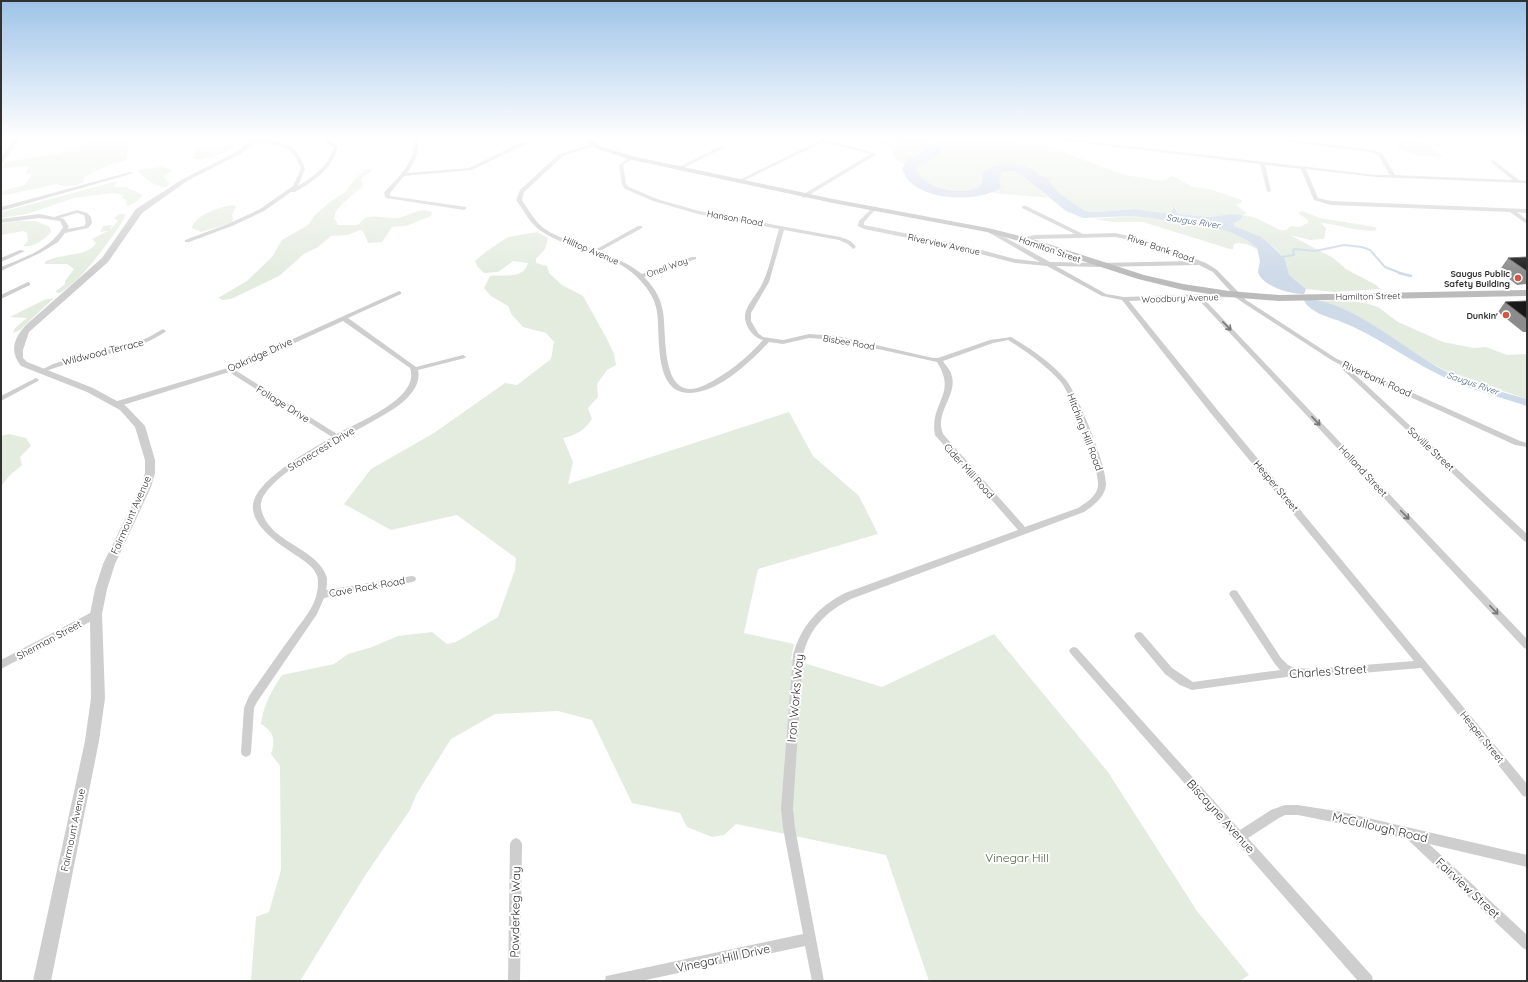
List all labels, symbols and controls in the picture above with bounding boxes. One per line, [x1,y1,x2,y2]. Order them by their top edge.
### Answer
street label: Hanson Road [706,208,764,228]
water label: Saugus River [1165,211,1222,231]
street label: Riverview Avenue [907,231,981,257]
street label: River Bank Road [1126,231,1196,265]
street label: Hilltop Avenue [561,233,621,267]
street label: Hamilton Street [1018,233,1082,265]
street label: Oneil Way [645,255,689,279]
place label: Saugus Public Safety Building [1444,268,1510,289]
marker: Saugus Public Safety Building [1513,273,1523,283]
street label: Hamilton Street [1336,290,1400,302]
street label: Woodbury Avenue [1141,291,1219,305]
place label: Dunkin' [1466,310,1498,321]
marker: Dunkin' [1501,310,1511,320]
one-way arrow [1222,321,1232,331]
street label: Bisbee Road [822,332,876,352]
street label: Oakridge Drive [226,335,295,375]
street label: Wildwood Terrace [61,336,145,368]
street label: Riverbank Road [1340,358,1414,400]
water label: Saugus River [1446,369,1502,397]
street label: Foliage Drive [254,382,312,426]
street label: Hitching Hill Road [1064,391,1106,473]
one-way arrow [1311,416,1321,426]
street label: Stonecrest Drive [285,424,357,474]
street label: Saville Street [1405,424,1458,474]
street label: Cider Mill Road [941,441,997,501]
street label: Holland Street [1336,443,1391,500]
street label: Hesper Street [1251,458,1302,515]
street label: Fairmount Avenue [108,473,154,556]
one-way arrow [1400,510,1410,520]
street label: Cave Rock Road [328,574,406,600]
one-way arrow [1490,605,1499,615]
street label: Sherman Street [14,617,84,663]
street label: Iron Works Way [784,653,806,743]
street label: Charles Street [1289,661,1367,681]
street label: Hesper Street [1457,708,1507,766]
street label: Biscayne Avenue [1184,776,1258,856]
street label: Fairmount Avenue [58,787,88,873]
street label: McCullough Road [1331,809,1429,845]
park label: Vinegar Hill [985,850,1049,865]
street label: Fairview Street [1433,854,1503,922]
street label: Powderkeg Way [507,866,523,958]
street label: Vinegar Hill Drive [675,941,772,975]

